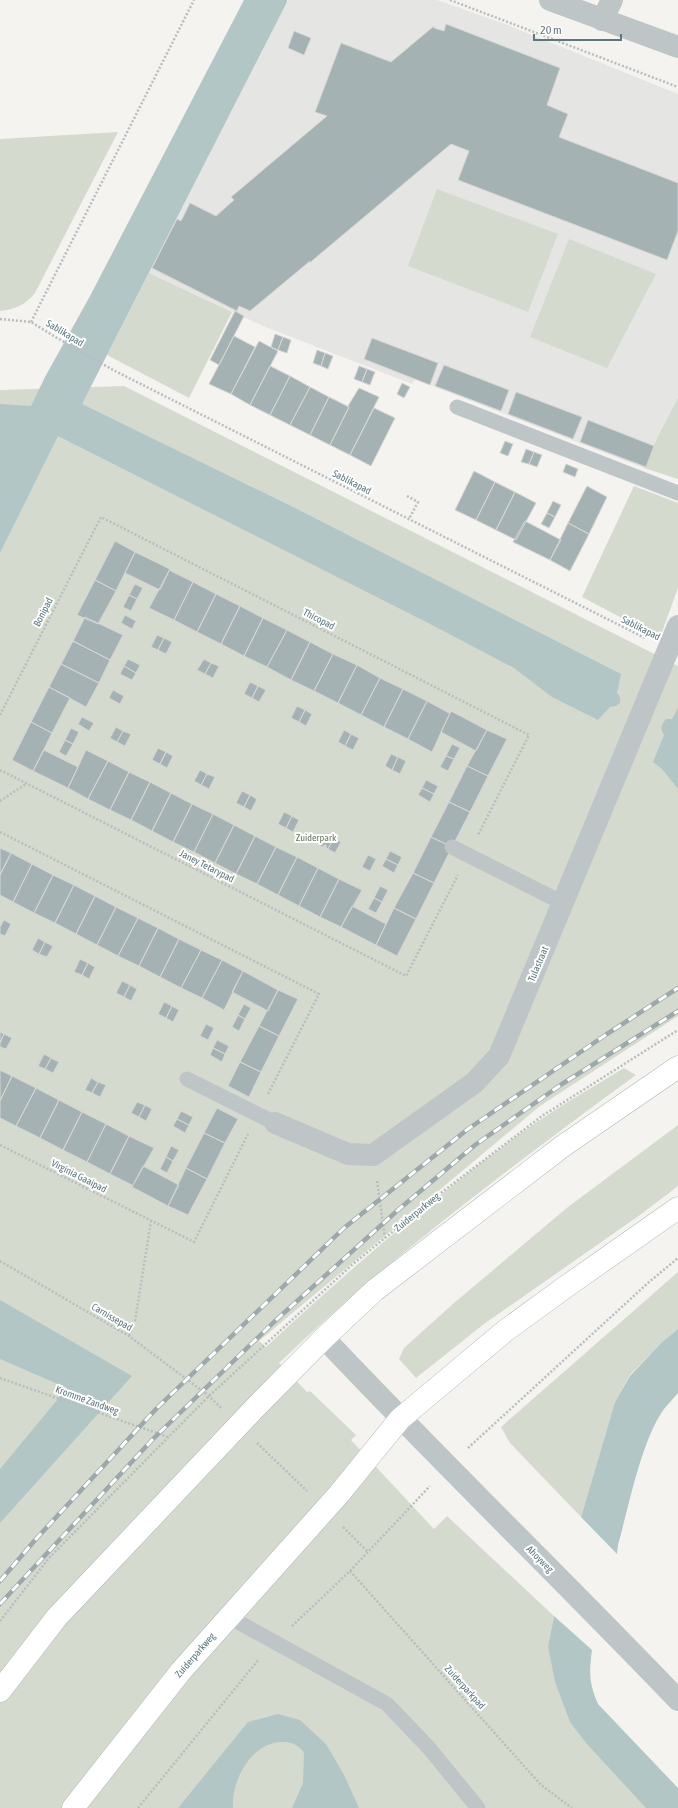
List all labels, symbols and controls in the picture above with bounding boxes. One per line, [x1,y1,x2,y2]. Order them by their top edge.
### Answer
scale bar [534,16,621,42]
text: 20 m [540,23,562,37]
street label: Sablikapad [44,318,86,349]
street label: Sablikapad [331,468,373,496]
street label: Bonipad [31,596,55,628]
street label: Thicopad [301,606,337,632]
street label: Sablikapad [620,614,662,642]
park label: Zuiderpark [296,832,337,843]
street label: Janey Tetarypad [178,848,236,885]
street label: Tulastraat [526,945,550,983]
street label: Virginia Gaaipad [49,1157,109,1195]
street label: Zuiderparkweg [392,1190,442,1234]
street label: Carnissepad [90,1301,134,1333]
street label: Kromme Zandweg [54,1383,121,1417]
street label: Ahoyweg [524,1543,556,1575]
street label: Zuiderparkweg [173,1630,218,1679]
street label: Zuiderparkpad [443,1663,488,1711]

